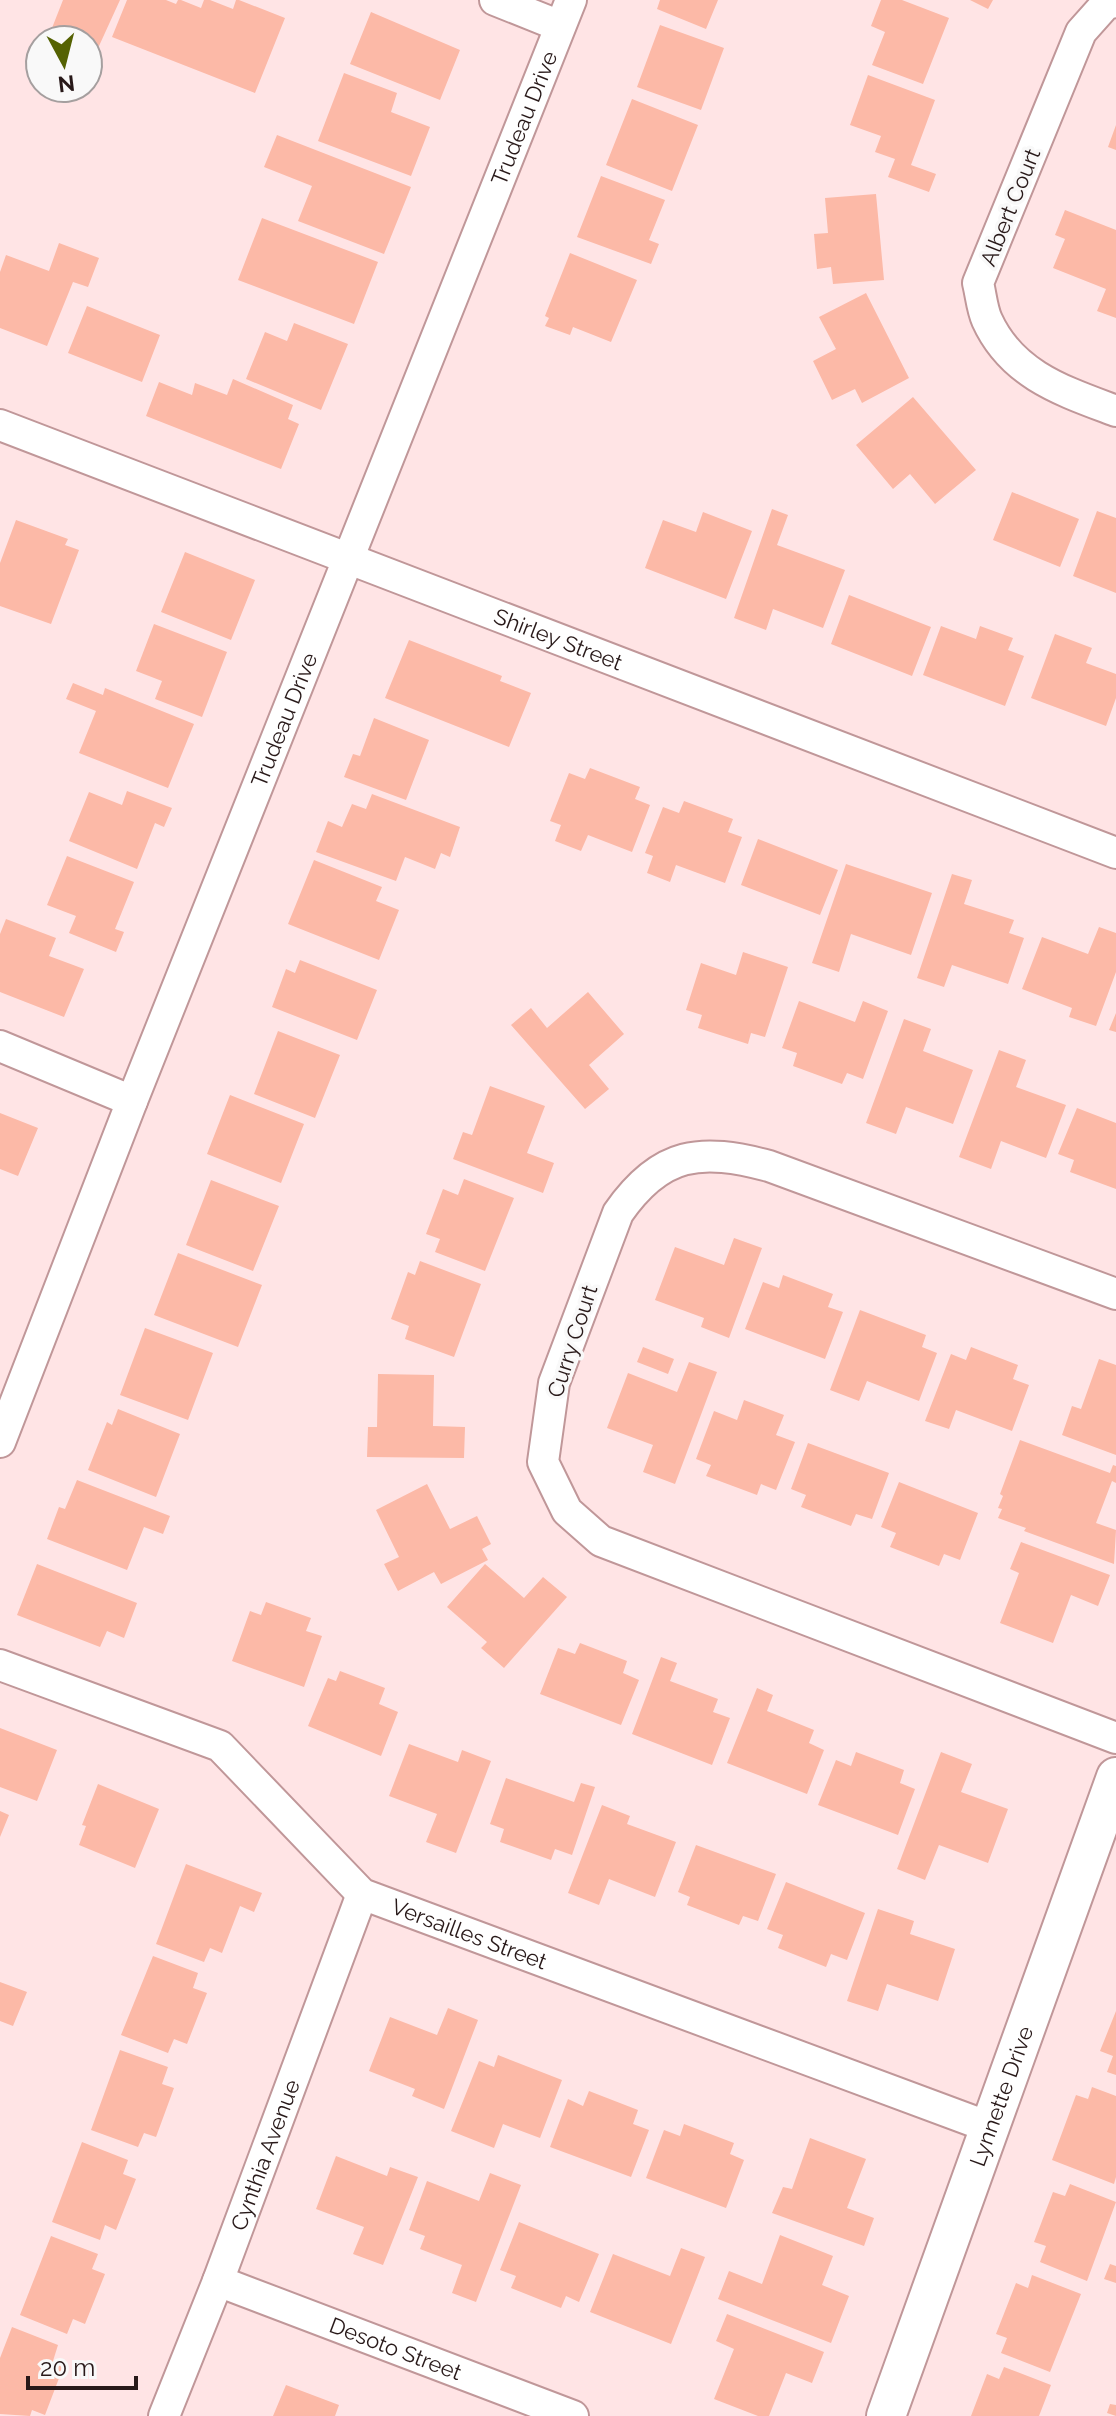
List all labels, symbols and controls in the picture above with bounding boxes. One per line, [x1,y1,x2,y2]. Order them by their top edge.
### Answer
north arrow [24,24,104,104]
street label: Trudeau Drive [486,47,562,189]
text: N [57,70,76,98]
street label: Albert Court [975,144,1046,270]
street label: Shirley Street [491,603,627,676]
street label: Trudeau Drive [246,649,322,791]
street label: Curry Court [542,1281,603,1401]
street label: Versailles Street [388,1893,551,1975]
street label: Lynnette Drive [964,2022,1038,2170]
street label: Cynthia Avenue [225,2076,305,2234]
street label: Desoto Street [326,2312,466,2386]
scale bar [28,2340,136,2390]
text: 20 m [40,2353,95,2382]

